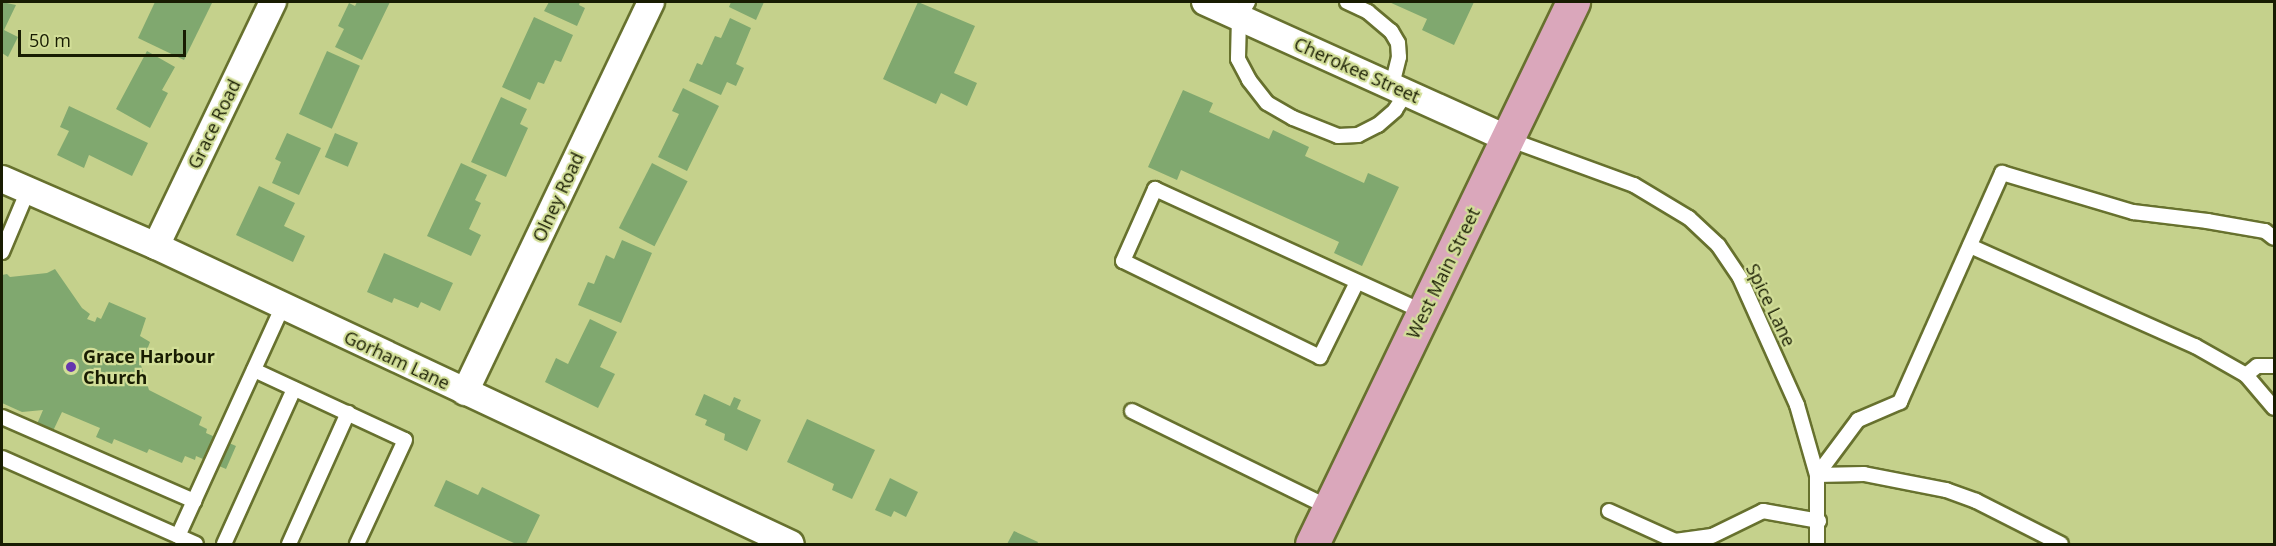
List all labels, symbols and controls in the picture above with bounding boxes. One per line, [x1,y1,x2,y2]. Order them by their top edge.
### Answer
scale bar [21,18,189,56]
text: 50 m [29,28,71,52]
street label: Cherokee Street [1291,33,1423,107]
street label: Grace Road [183,76,245,172]
street label: Olney Road [528,149,588,245]
street label: West Main Street [1402,204,1484,342]
street label: Spice Lane [1742,260,1800,350]
street label: Gorham Lane [341,326,453,394]
place label: Grace Harbour Church [83,346,215,388]
marker: Grace Harbour Church [64,360,78,374]

